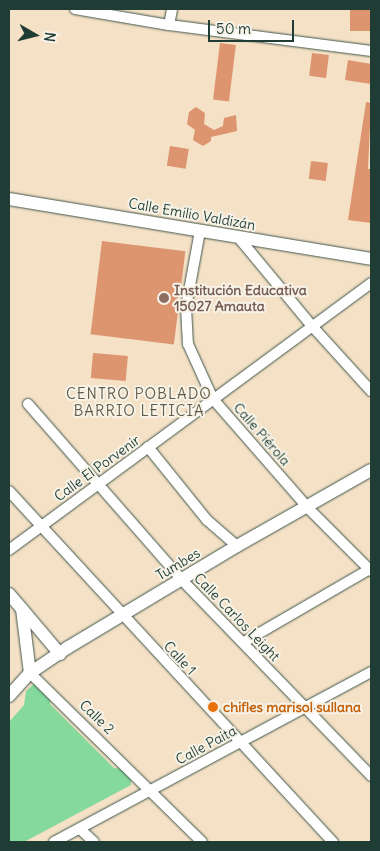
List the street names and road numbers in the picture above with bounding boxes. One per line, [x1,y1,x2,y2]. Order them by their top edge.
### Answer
street label: Calle Emilio Valdizán [127,195,257,233]
street label: Calle Piérola [230,399,294,469]
street label: Calle El Porvenir [51,431,143,505]
street label: Tumbes [153,544,203,584]
street label: Calle Carlos Leight [191,569,283,665]
street label: Calle 1 [160,638,200,678]
street label: Calle 2 [76,696,118,738]
street label: Calle Paita [173,722,239,768]

